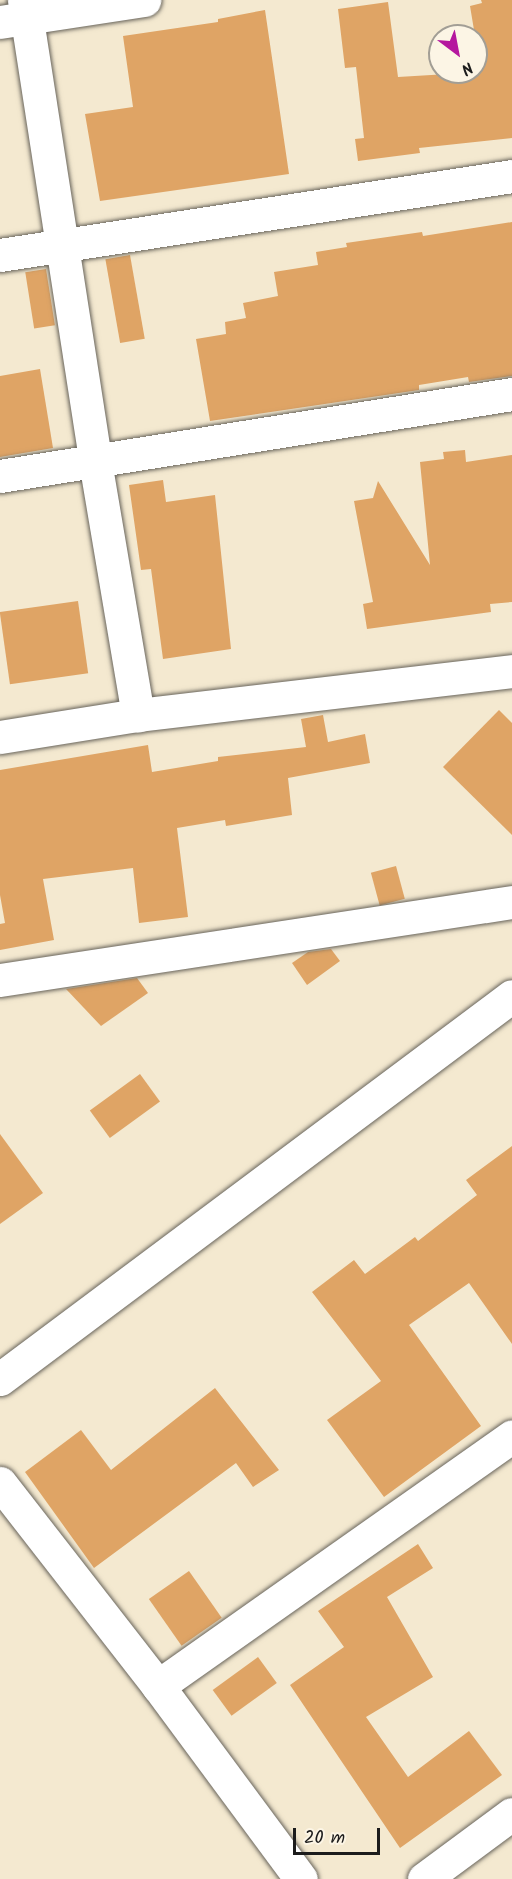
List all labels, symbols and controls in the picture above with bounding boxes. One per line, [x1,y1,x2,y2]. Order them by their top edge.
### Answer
north arrow [428,24,488,84]
text: N [456,55,478,81]
scale bar [296,1816,383,1854]
text: 20 m [304,1824,345,1853]

